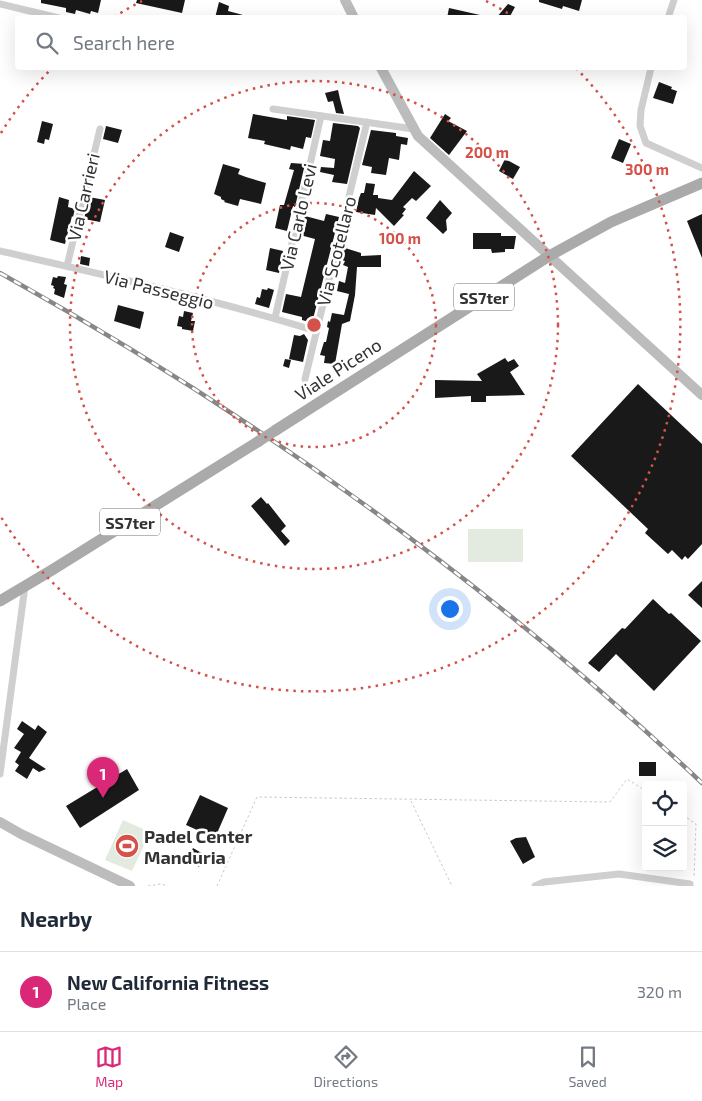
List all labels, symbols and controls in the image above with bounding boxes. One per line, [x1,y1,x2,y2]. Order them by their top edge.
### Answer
search box [15,15,687,70]
icon: search [33,29,61,57]
text: Search here [73,31,175,54]
text: 200 m [465,143,509,161]
street label: Via Carrieri [62,151,104,243]
text: 300 m [625,160,669,178]
street label: Via Carlo Levi [275,161,321,273]
street label: Via Scotellaro [312,194,360,308]
text: 100 m [379,229,421,247]
street label: Via Passeggio [102,265,216,313]
road number: SS7ter [454,284,514,310]
centre of rings [305,316,323,334]
street label: Viale Piceno [291,333,385,405]
road number: SS7ter [100,508,160,536]
your location [437,596,463,622]
pin: 1 [87,757,119,798]
map controls [642,781,687,871]
button: locate [642,781,687,826]
place label: Padel Center Manduria [144,825,253,868]
button: layers [642,826,687,871]
sports icon: Padel Center Manduria [114,833,140,859]
text: Nearby [20,906,92,931]
text: New California Fitness [67,971,269,994]
text: 1 [33,982,39,1001]
text: 320 m [637,982,682,1001]
text: Place [67,994,106,1013]
tab: Map [95,1043,123,1090]
tab: Directions [314,1043,378,1090]
tab: Saved [568,1043,607,1090]

